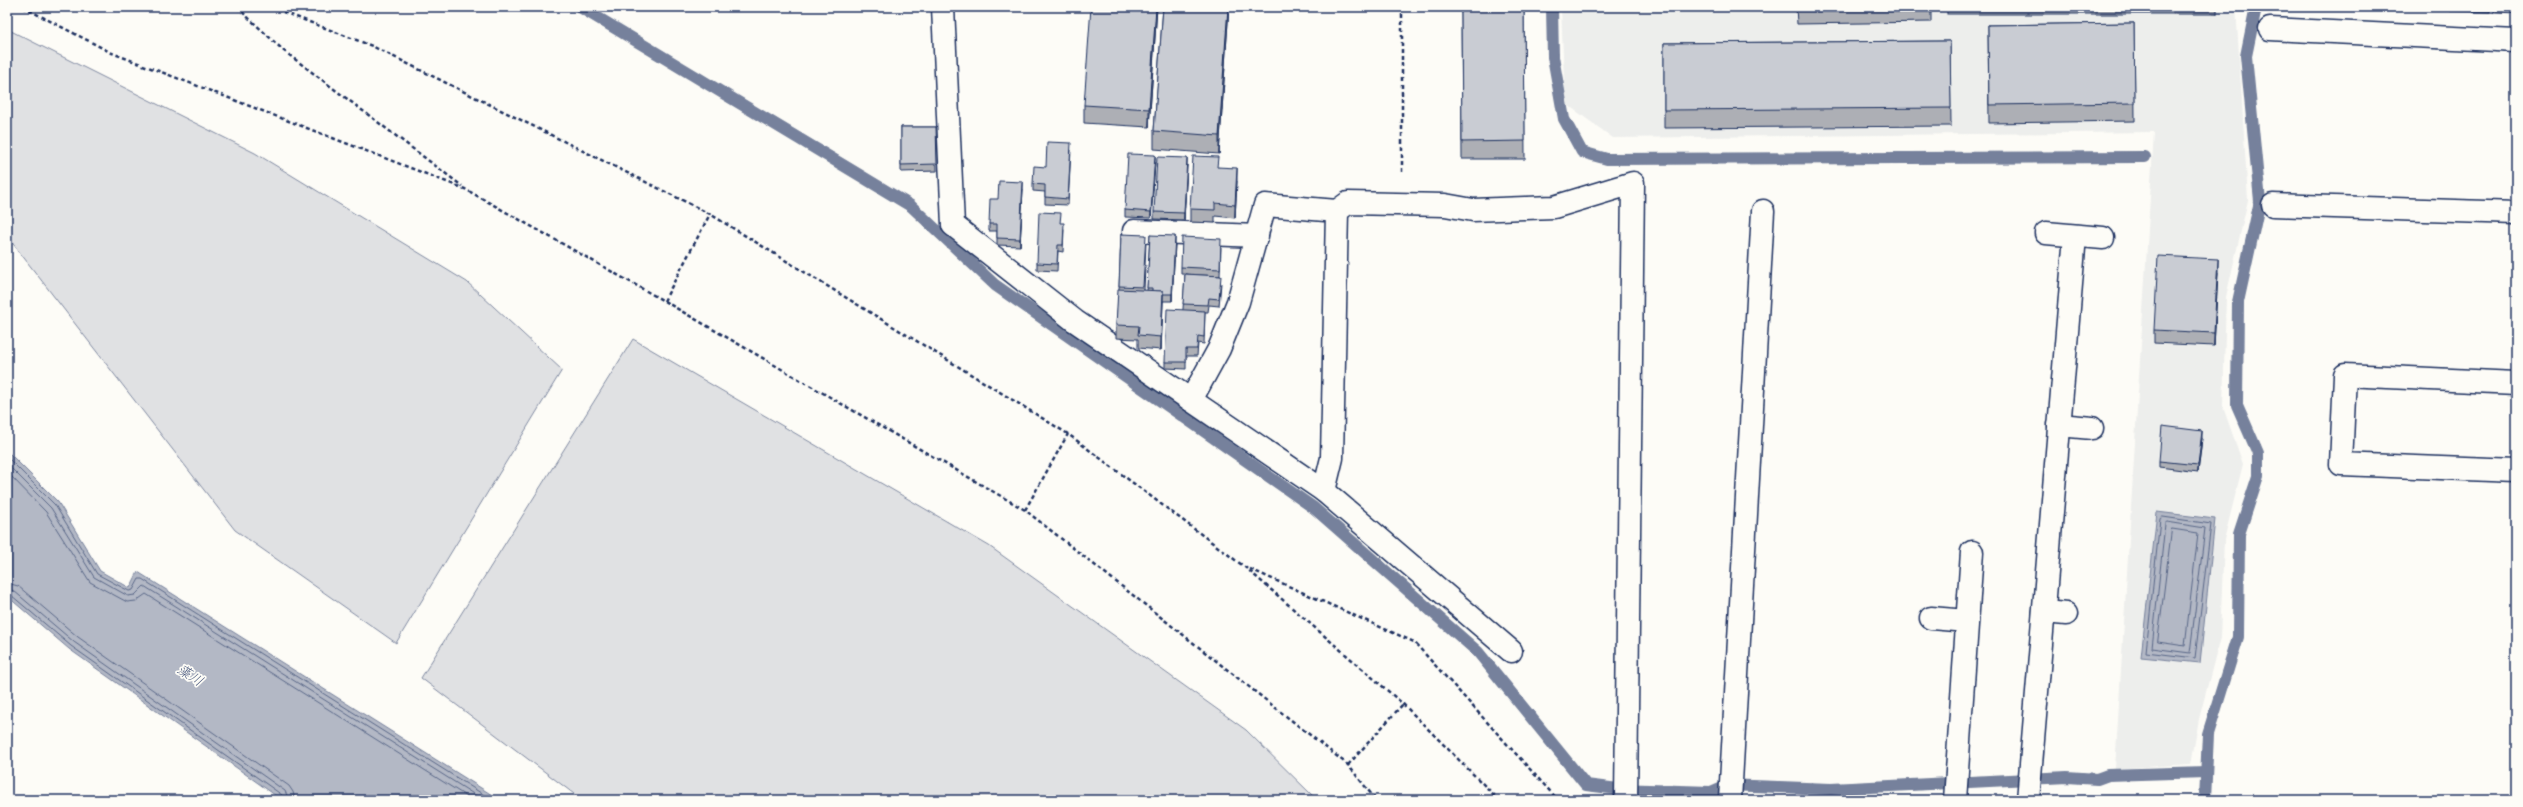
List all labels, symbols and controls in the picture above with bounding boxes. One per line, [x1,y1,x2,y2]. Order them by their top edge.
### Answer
water label: 藻川 [173,661,206,692]

